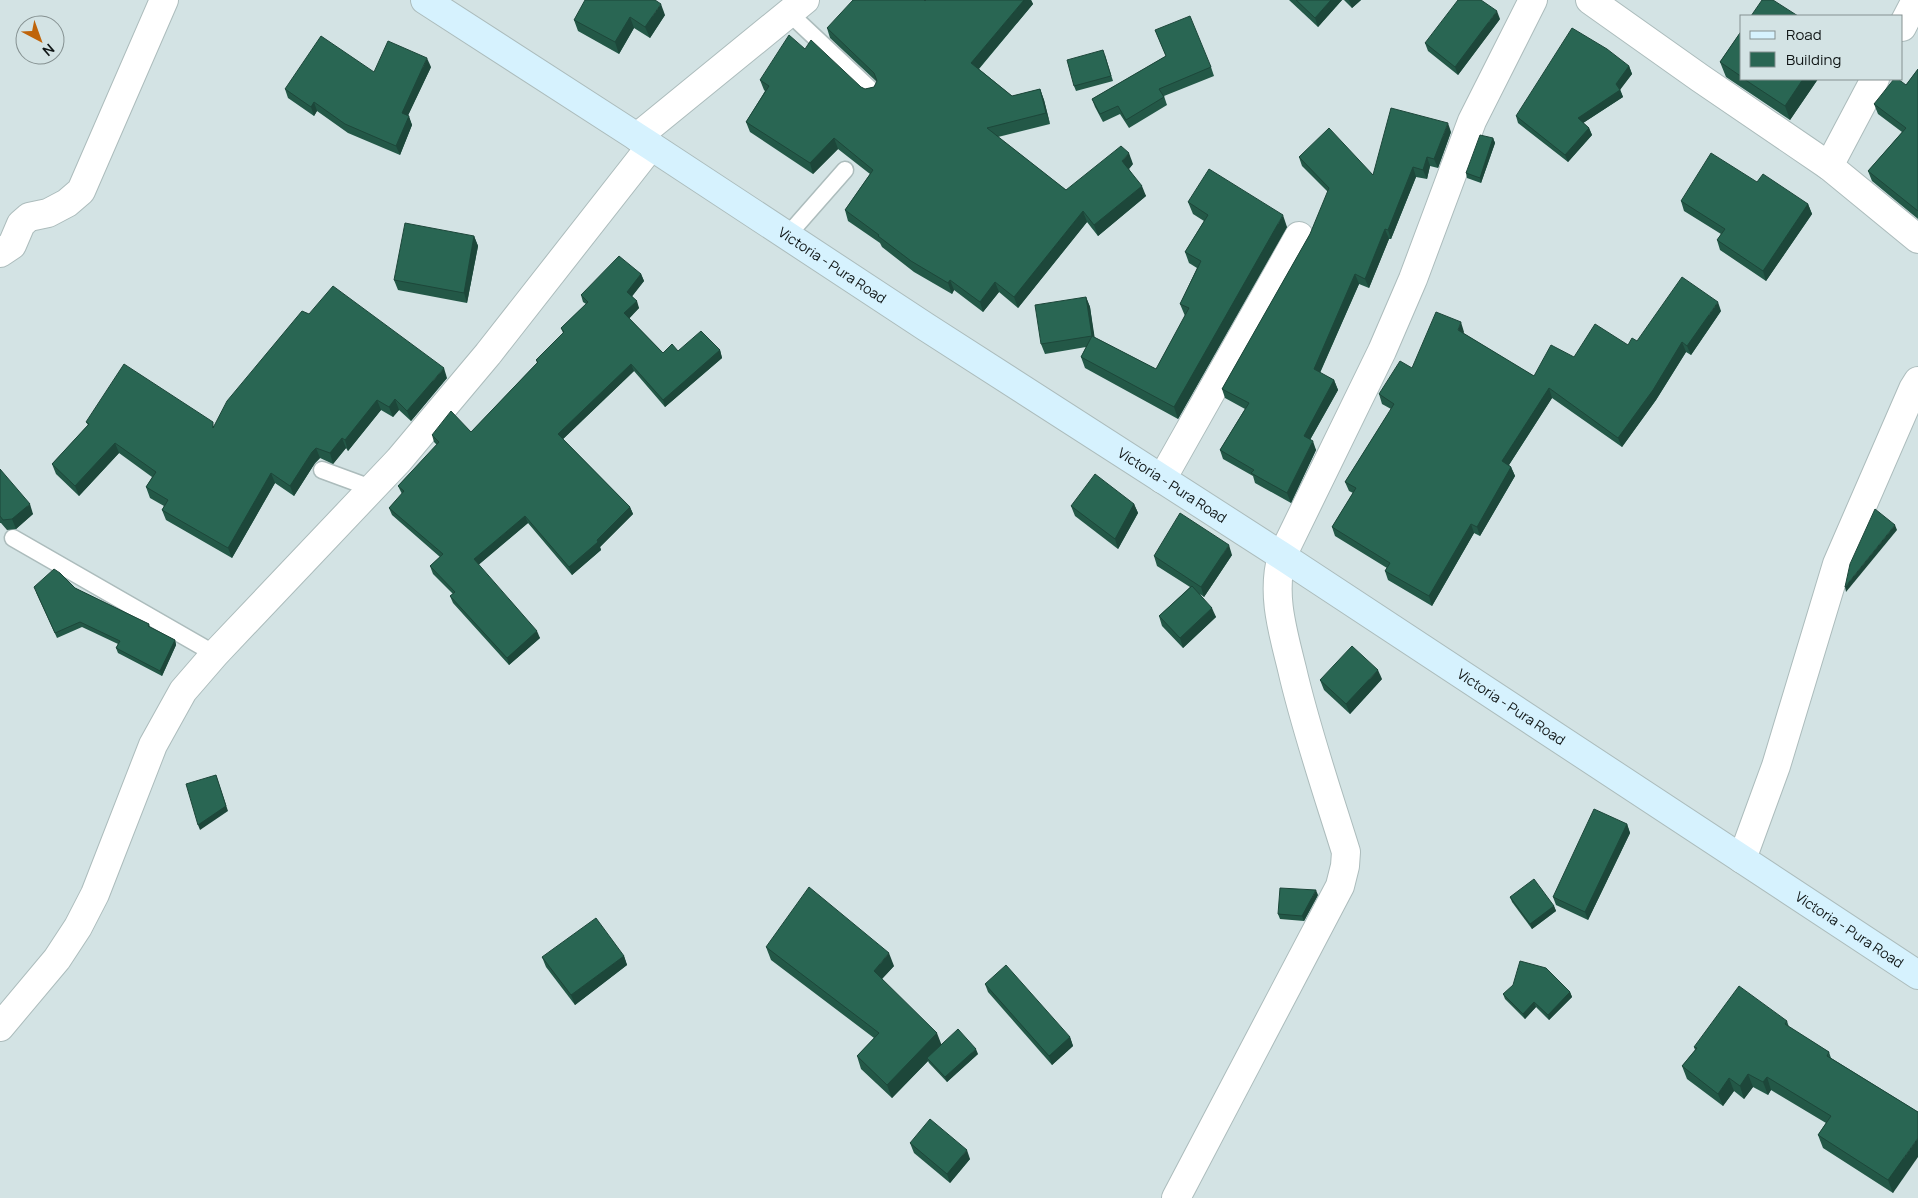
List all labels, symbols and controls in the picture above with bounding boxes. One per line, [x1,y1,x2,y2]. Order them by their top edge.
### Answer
north arrow [15,15,65,65]
legend [1740,15,1903,80]
text: Road [1786,24,1822,45]
text: N [39,40,59,61]
text: Building [1786,49,1841,70]
street label: Victoria - Pura Road [775,222,890,307]
street label: Victoria - Pura Road [1114,443,1231,527]
street label: Victoria - Pura Road [1454,664,1569,749]
street label: Victoria - Pura Road [1792,887,1907,972]

